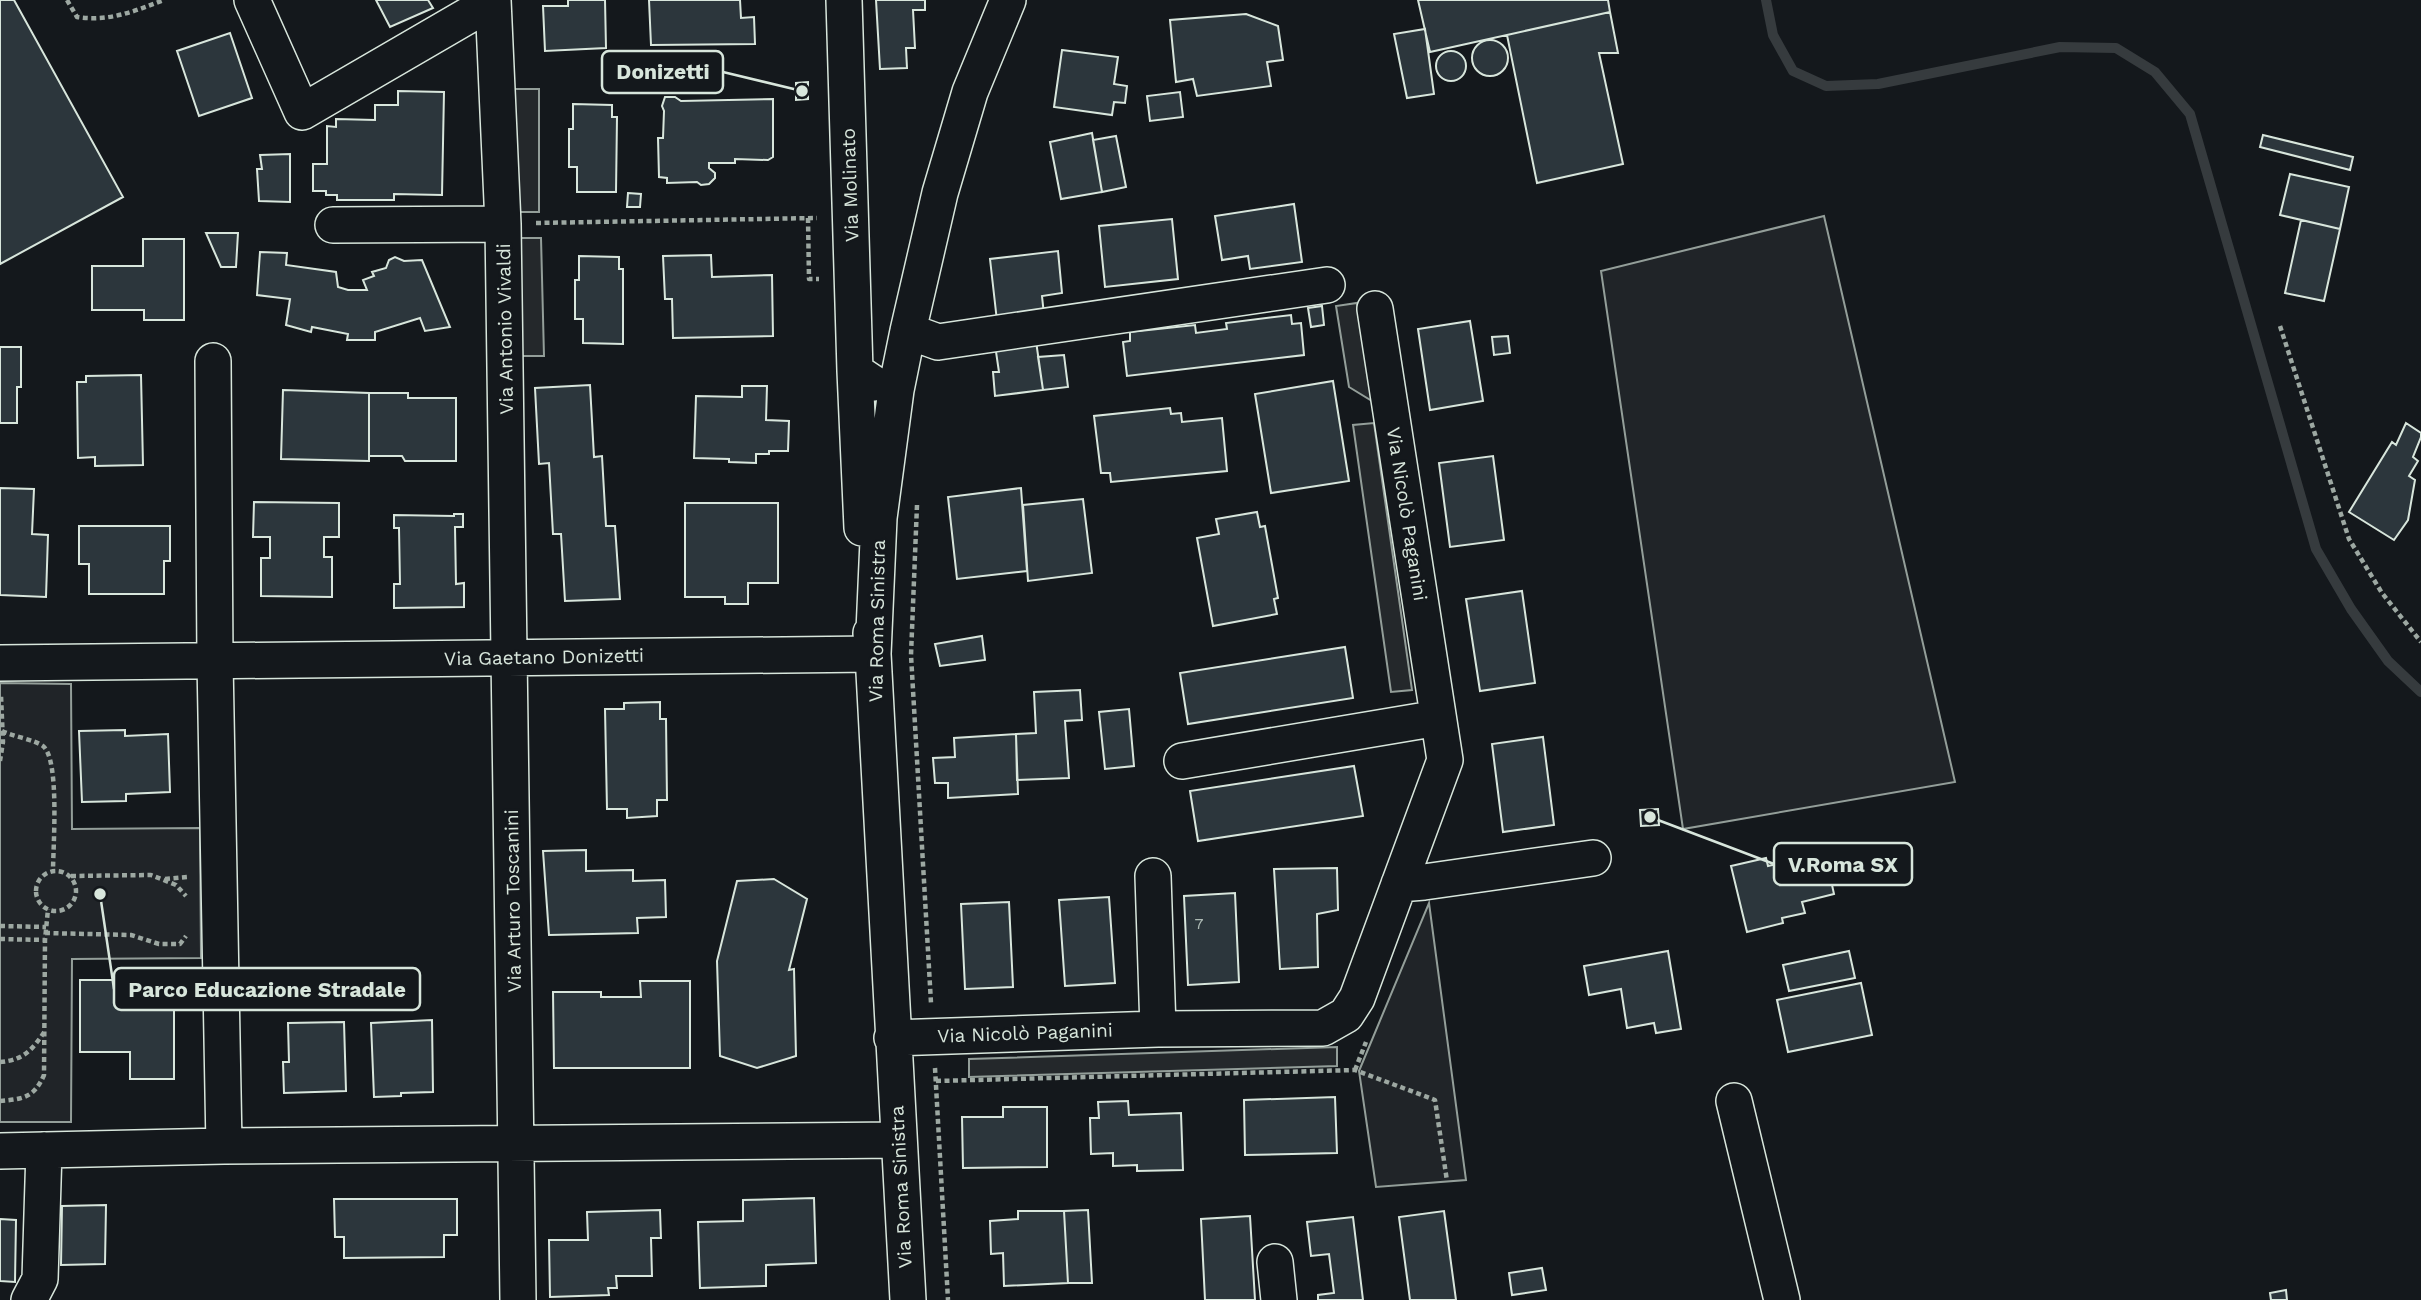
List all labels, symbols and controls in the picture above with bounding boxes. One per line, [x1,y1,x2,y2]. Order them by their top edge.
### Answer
callout: Donizetti [602,51,723,93]
text: Donizetti [616,59,710,84]
street label: Via Molinato [837,128,863,242]
street label: Via Antonio Vivaldi [492,243,518,415]
street label: Via Nicolò Paganini [1382,425,1432,603]
street label: Via Roma Sinistra [864,539,890,703]
street label: Via Gaetano Donizetti [444,644,644,670]
street label: Via Arturo Toscanini [500,809,526,993]
callout: V.Roma SX [1774,843,1912,885]
text: V.Roma SX [1788,852,1898,877]
house number: 7 [1195,914,1204,933]
callout: Parco Educazione Stradale [114,968,420,1010]
text: Parco Educazione Stradale [128,977,406,1002]
street label: Via Nicolò Paganini [937,1018,1113,1048]
street label: Via Roma Sinistra [885,1105,917,1269]

